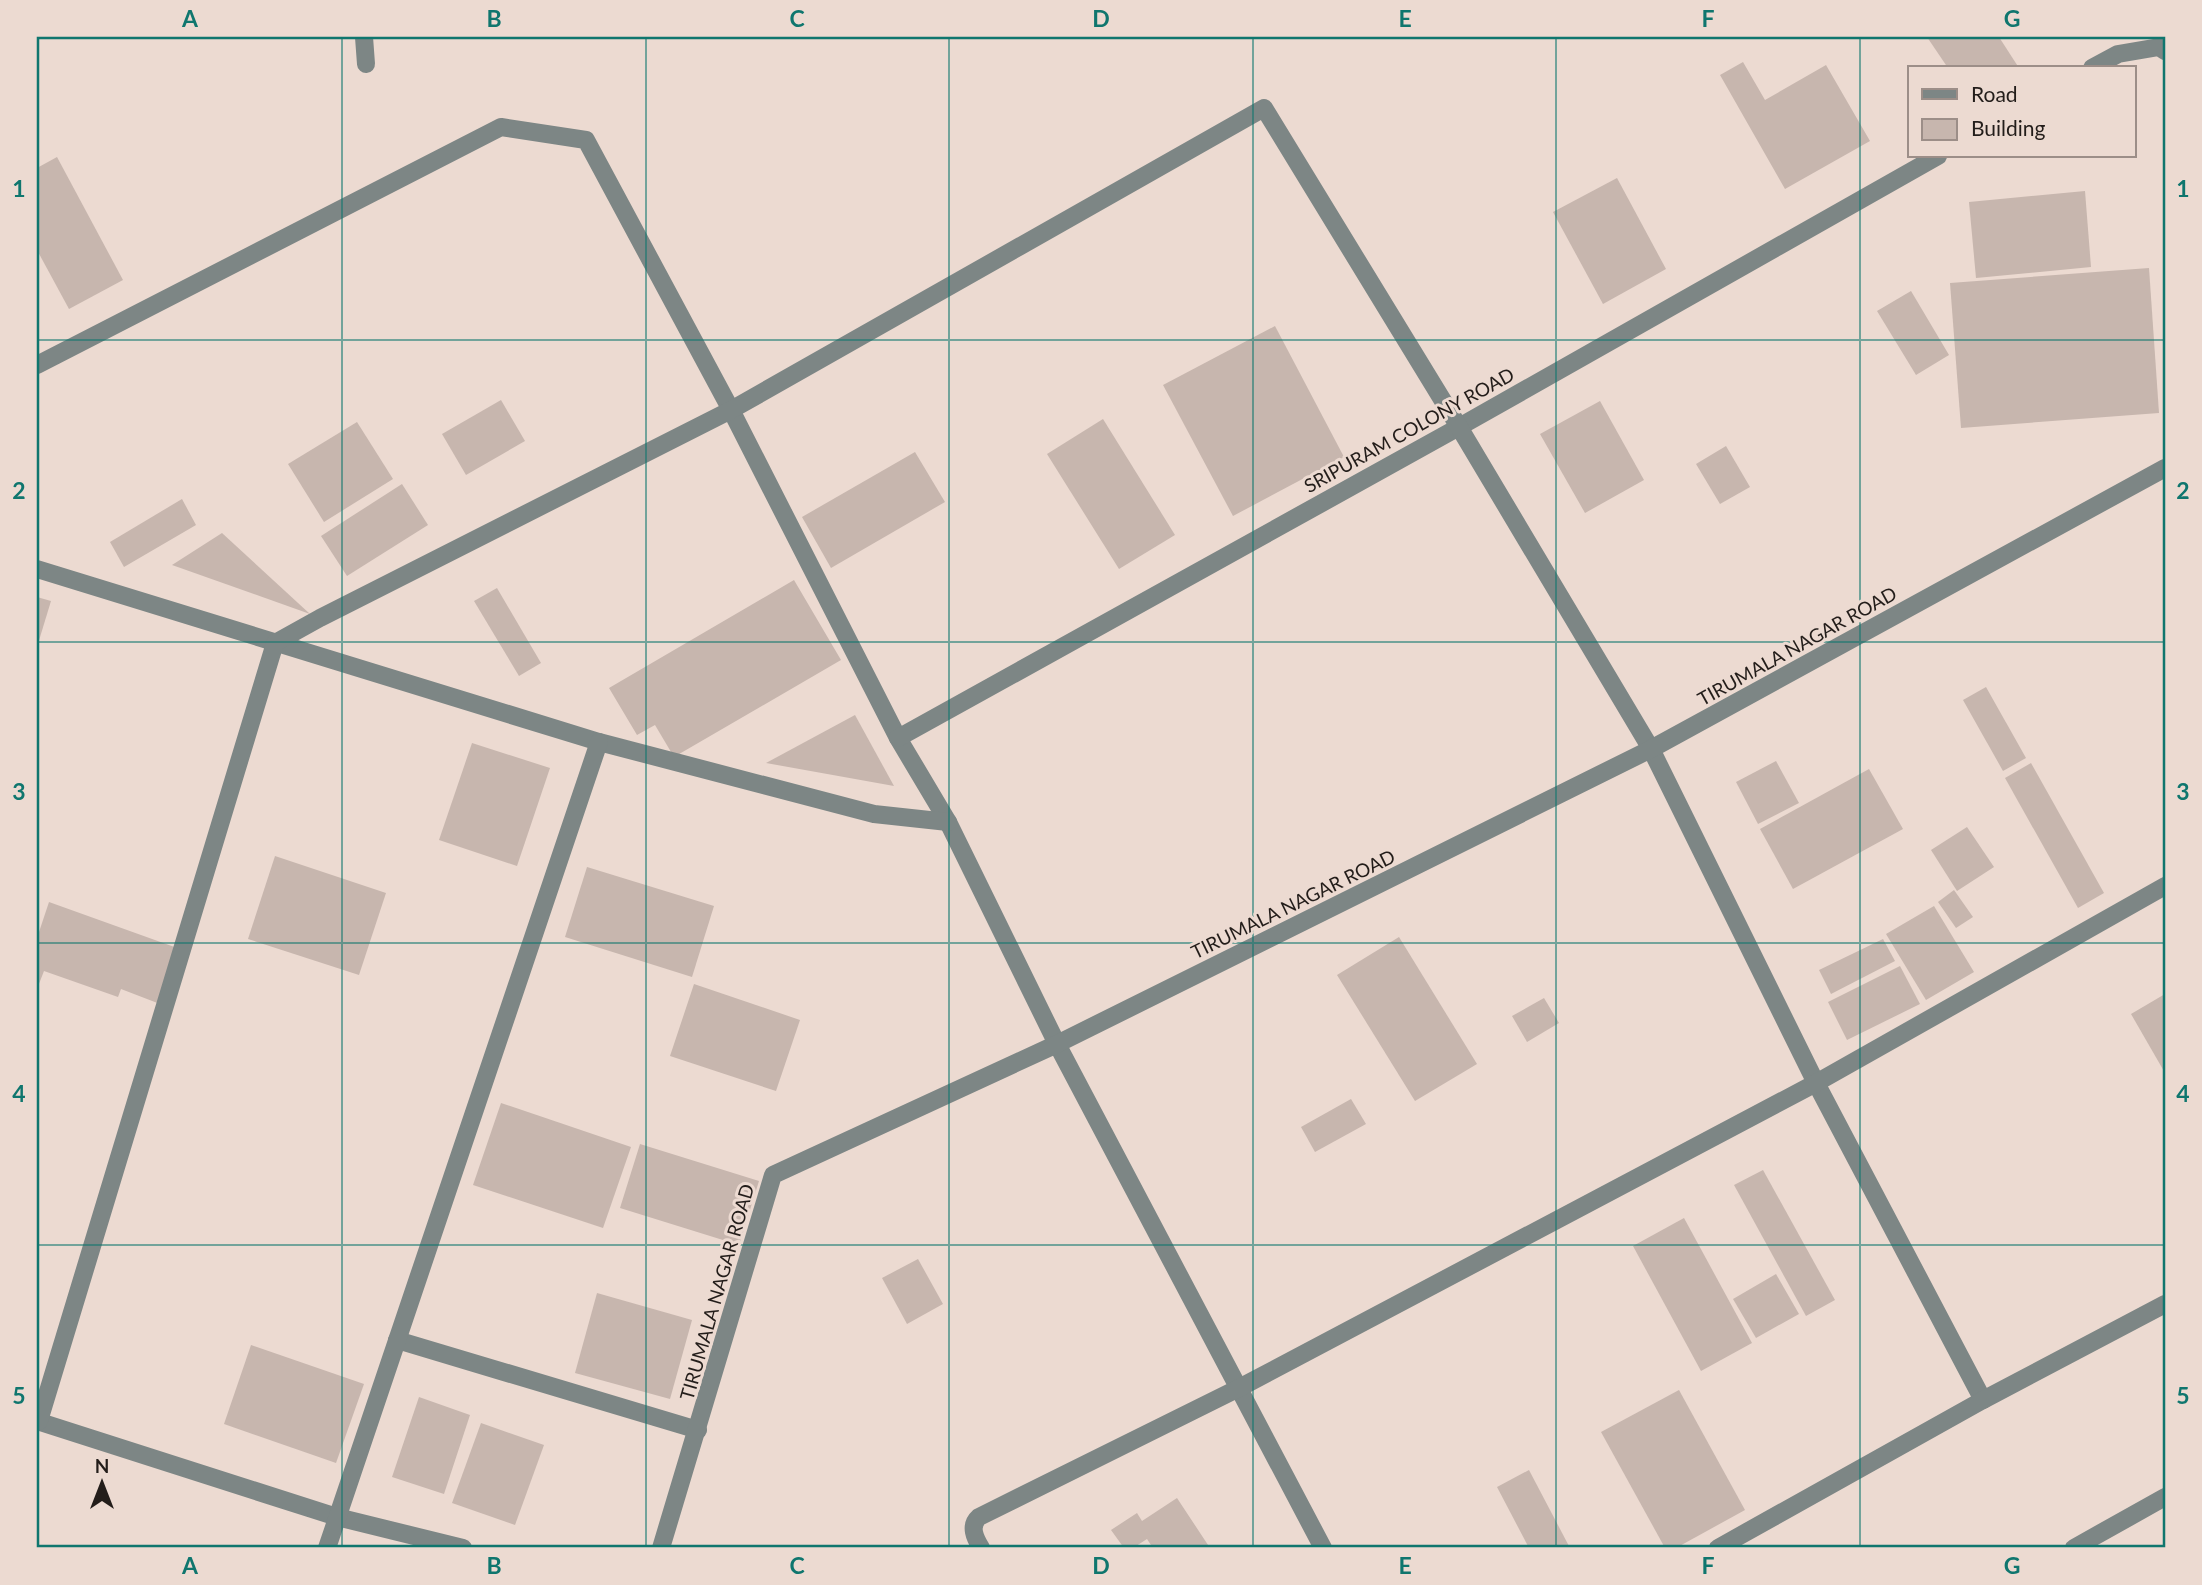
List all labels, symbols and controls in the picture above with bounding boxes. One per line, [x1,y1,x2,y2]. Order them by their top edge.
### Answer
text: A [181,4,199,32]
text: B [486,4,502,32]
text: C [789,4,805,32]
text: D [1092,4,1110,32]
text: E [1398,4,1412,32]
text: F [1701,4,1715,32]
text: G [2004,4,2020,32]
legend [1908,66,2136,158]
text: Road [1971,81,2018,106]
text: Building [1971,115,2046,140]
text: 1 [12,174,26,202]
text: 1 [2176,174,2190,202]
street label: SRIPURAM COLONY ROAD [1300,362,1518,497]
text: 2 [12,476,26,504]
text: 2 [2176,476,2190,504]
street label: TIRUMALA NAGAR ROAD [1693,581,1900,710]
text: 3 [12,777,26,805]
text: 3 [2176,777,2190,805]
street label: TIRUMALA NAGAR ROAD [1187,844,1399,963]
text: 4 [12,1079,26,1107]
text: 4 [2176,1079,2190,1107]
street label: TIRUMALA NAGAR ROAD [675,1181,758,1403]
text: 5 [12,1381,26,1409]
text: 5 [2176,1381,2190,1409]
north arrow [66,1448,136,1518]
text: N [95,1454,109,1477]
text: A [181,1551,199,1579]
text: B [486,1551,502,1579]
text: C [789,1551,805,1579]
text: D [1092,1551,1110,1579]
text: E [1398,1551,1412,1579]
text: F [1701,1551,1715,1579]
text: G [2004,1551,2020,1579]

